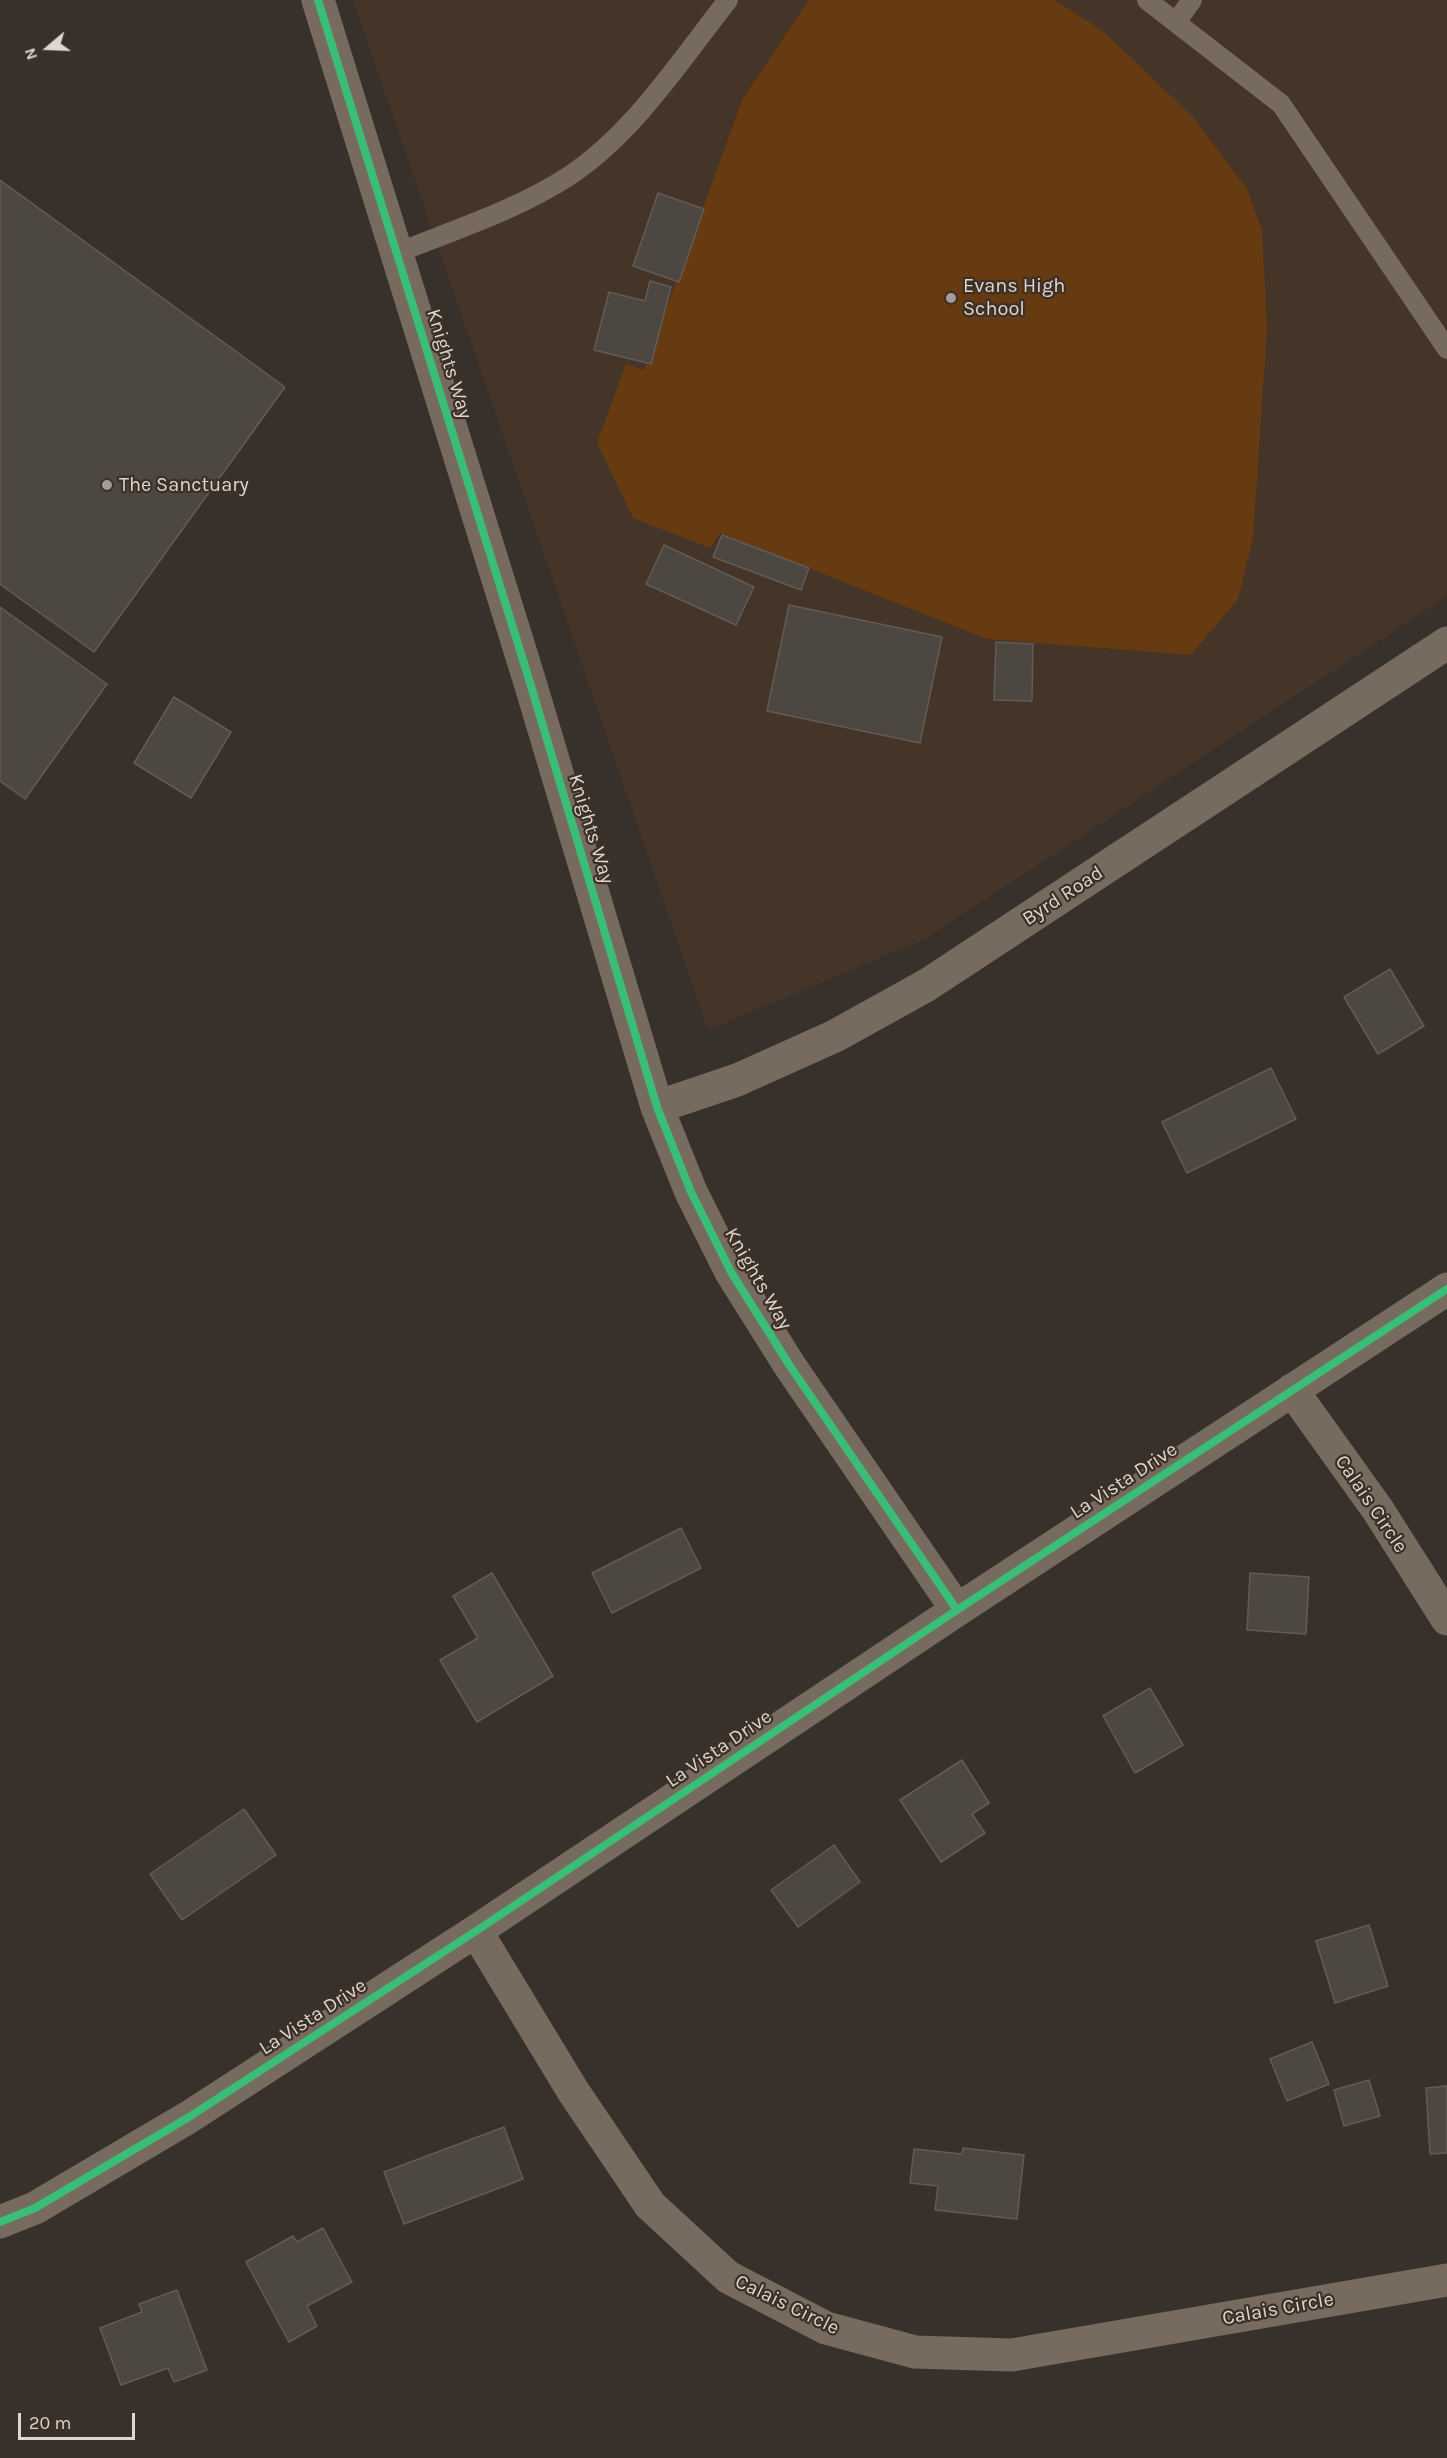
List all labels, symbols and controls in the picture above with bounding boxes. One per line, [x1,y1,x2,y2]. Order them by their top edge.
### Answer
north arrow [18,18,78,78]
text: N [20,46,41,63]
place label: Evans High School [963,274,1065,321]
marker: Evans High School [944,291,958,305]
street label: Knights Way [421,306,477,422]
place label: The Sanctuary [119,473,249,497]
marker: The Sanctuary [100,478,114,492]
street label: Knights Way [563,771,619,887]
street label: Byrd Road [1018,861,1108,931]
street label: Knights Way [719,1224,797,1334]
street label: La Vista Drive [1066,1437,1182,1525]
street label: Calais Circle [1330,1451,1412,1557]
street label: La Vista Drive [661,1705,777,1793]
street label: La Vista Drive [255,1973,371,2061]
street label: Calais Circle [731,2270,843,2340]
street label: Calais Circle [1220,2287,1336,2331]
scale bar [21,2401,138,2439]
text: 20 m [29,2412,71,2434]

